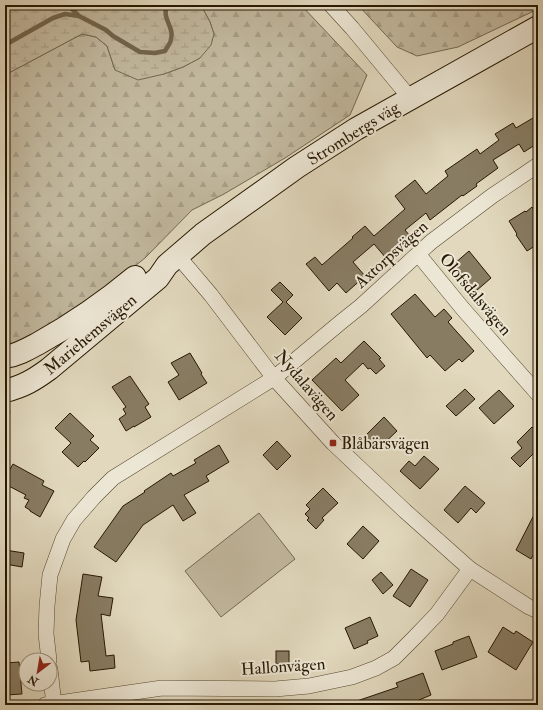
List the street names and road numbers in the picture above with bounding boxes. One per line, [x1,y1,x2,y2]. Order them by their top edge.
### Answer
street label: Strombergs väg [303,96,404,170]
street label: Axtorpsvägen [350,216,433,294]
street label: Olofsdalsvägen [435,249,516,340]
street label: Mariehemsvägen [40,289,141,379]
street label: Nydalavägen [269,346,343,426]
street label: Hallonvägen [240,653,326,680]

